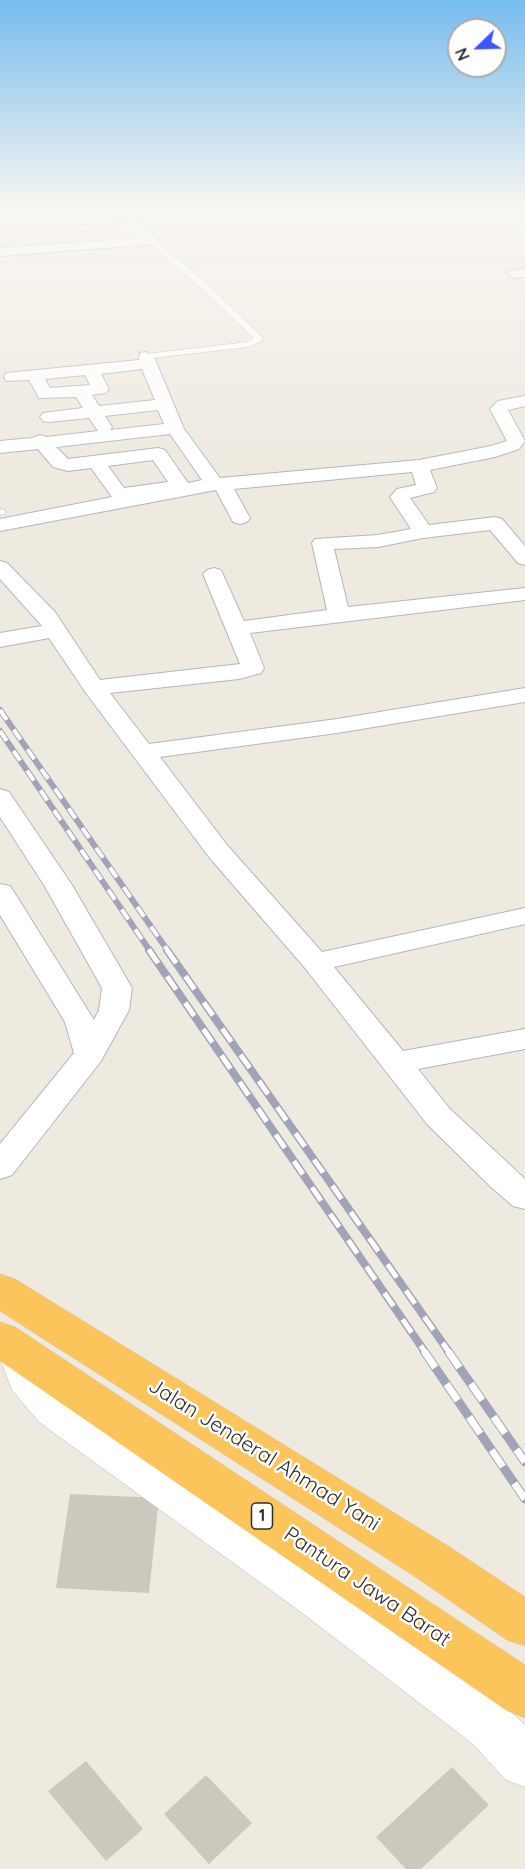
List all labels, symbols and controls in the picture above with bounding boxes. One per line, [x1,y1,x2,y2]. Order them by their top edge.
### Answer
north arrow [447,18,507,78]
text: N [451,45,474,64]
street label: Jalan Jenderal Ahmad Yani [144,1373,384,1537]
road number: 1 [252,1503,272,1529]
street label: Pantura Jawa Barat [279,1522,455,1652]

